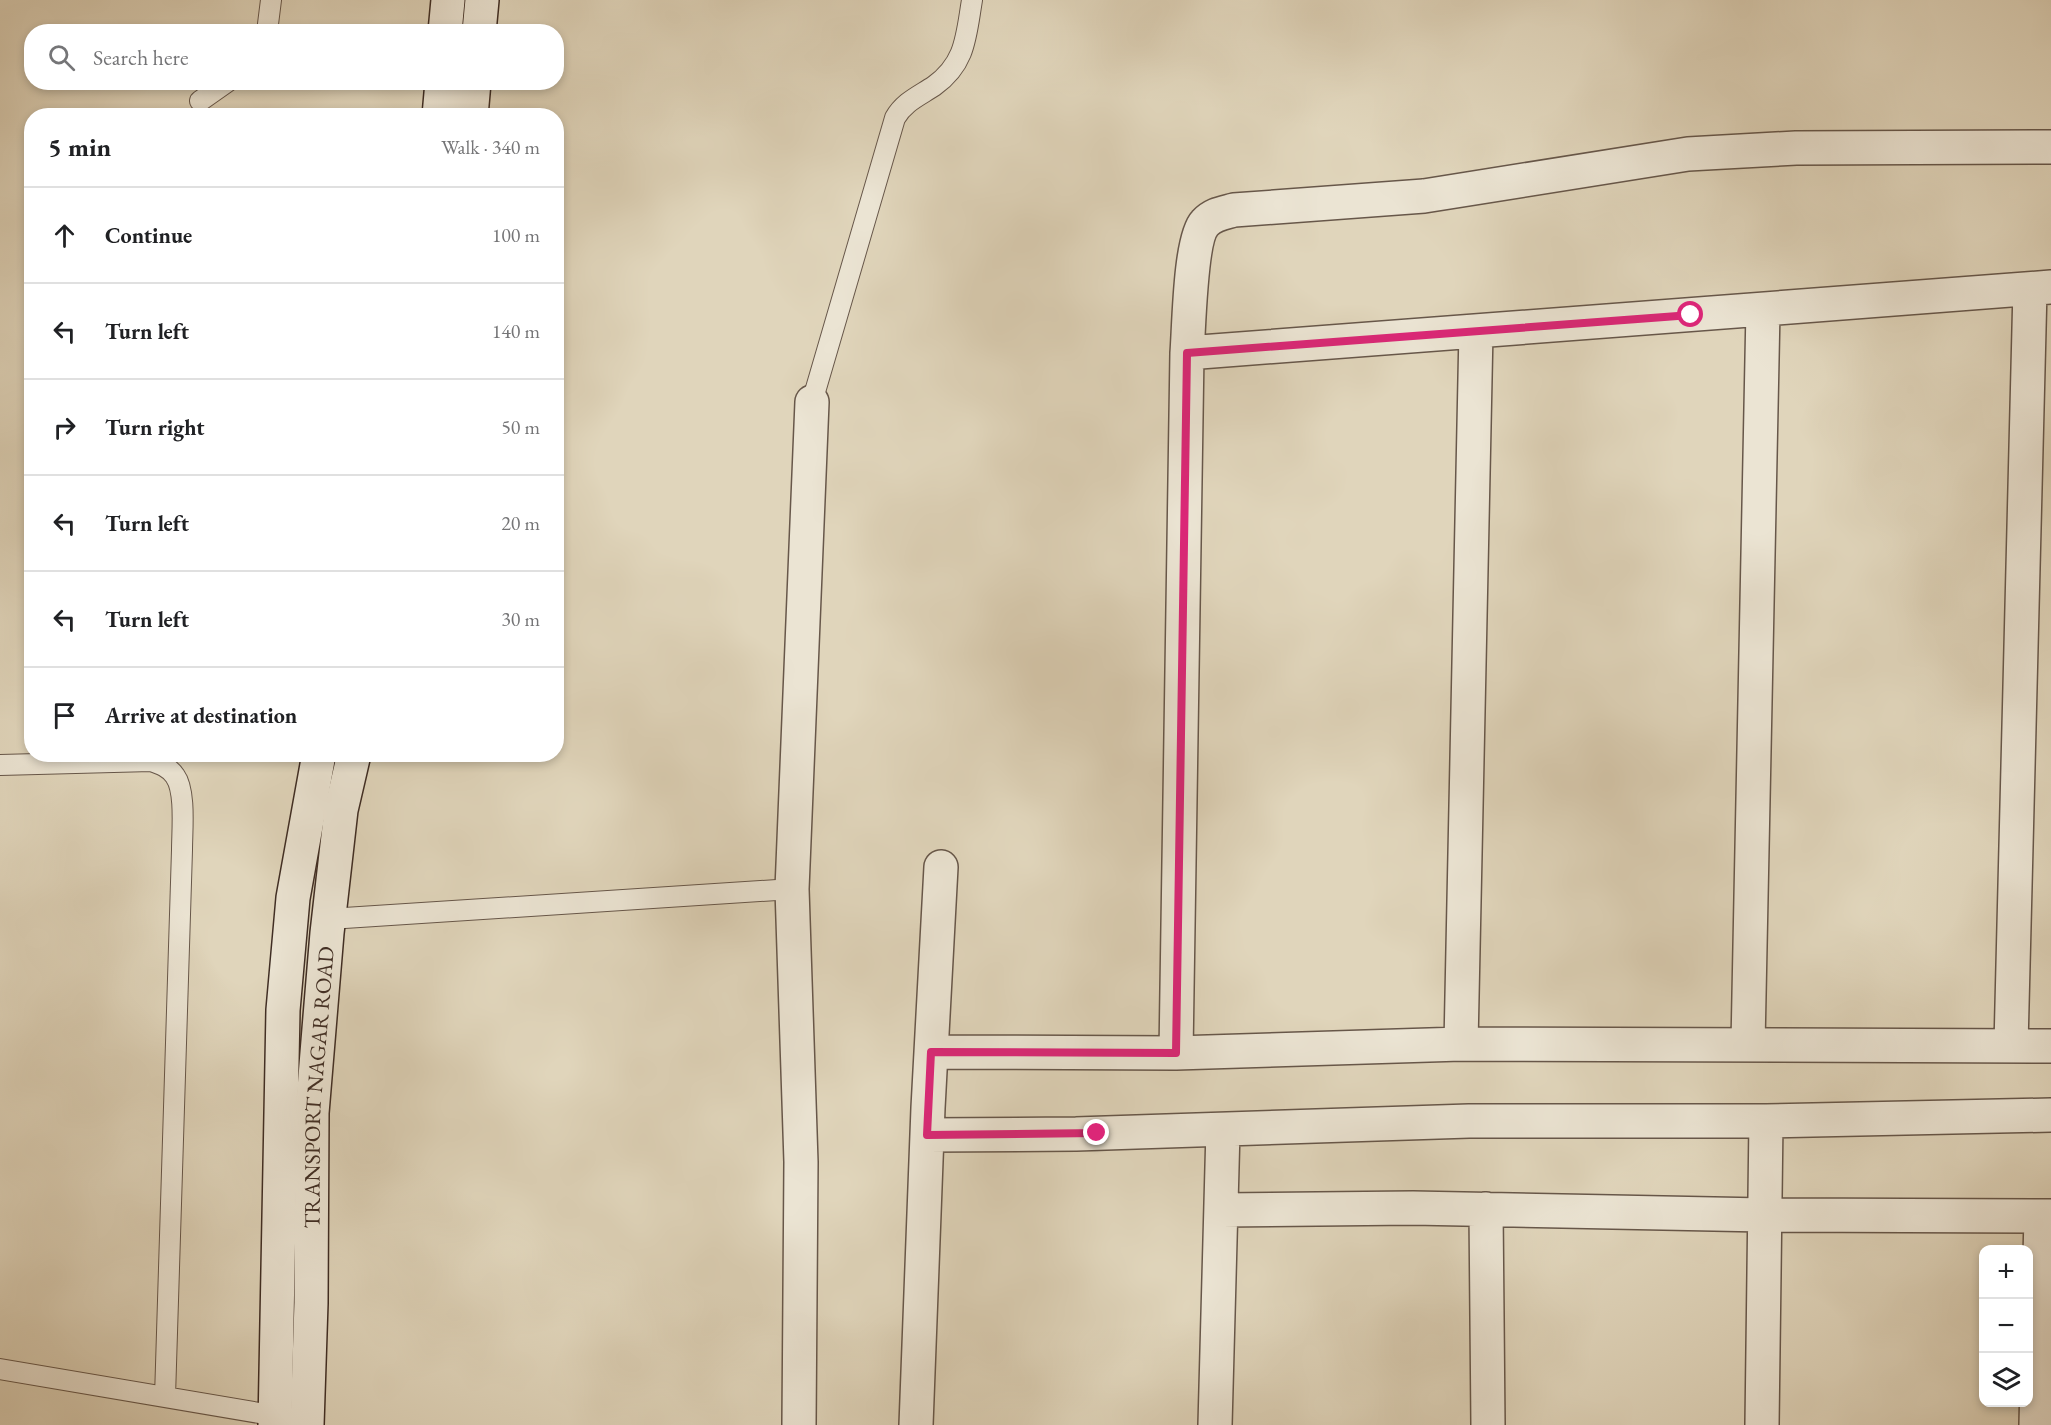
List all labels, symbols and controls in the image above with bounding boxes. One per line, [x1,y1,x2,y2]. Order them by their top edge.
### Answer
search box [24,24,564,90]
icon: search [45,41,78,74]
text: Search here [93,43,188,72]
text: 5 min [48,130,111,164]
text: Walk · 340 m [441,134,540,160]
icon: ahead [48,219,81,252]
text: Continue [105,221,192,250]
text: 100 m [492,222,540,248]
route start [1677,301,1703,327]
icon: left [48,315,81,348]
text: Turn left [105,317,189,346]
text: 140 m [492,318,540,344]
icon: right [48,411,81,444]
text: Turn right [105,413,204,442]
text: 50 m [501,414,540,440]
icon: left [48,507,81,540]
text: Turn left [105,509,189,538]
text: 20 m [501,510,540,536]
icon: left [48,603,81,636]
text: Turn left [105,605,189,634]
text: 30 m [501,606,540,632]
icon: arrive [48,699,81,732]
text: Arrive at destination [105,701,297,730]
street label: TRANSPORT NAGAR ROAD [297,945,340,1229]
route end [1083,1119,1109,1145]
map controls [1979,1245,2033,1407]
button: + [1979,1245,2033,1299]
button: − [1979,1299,2033,1353]
button: layers [1979,1353,2033,1407]

